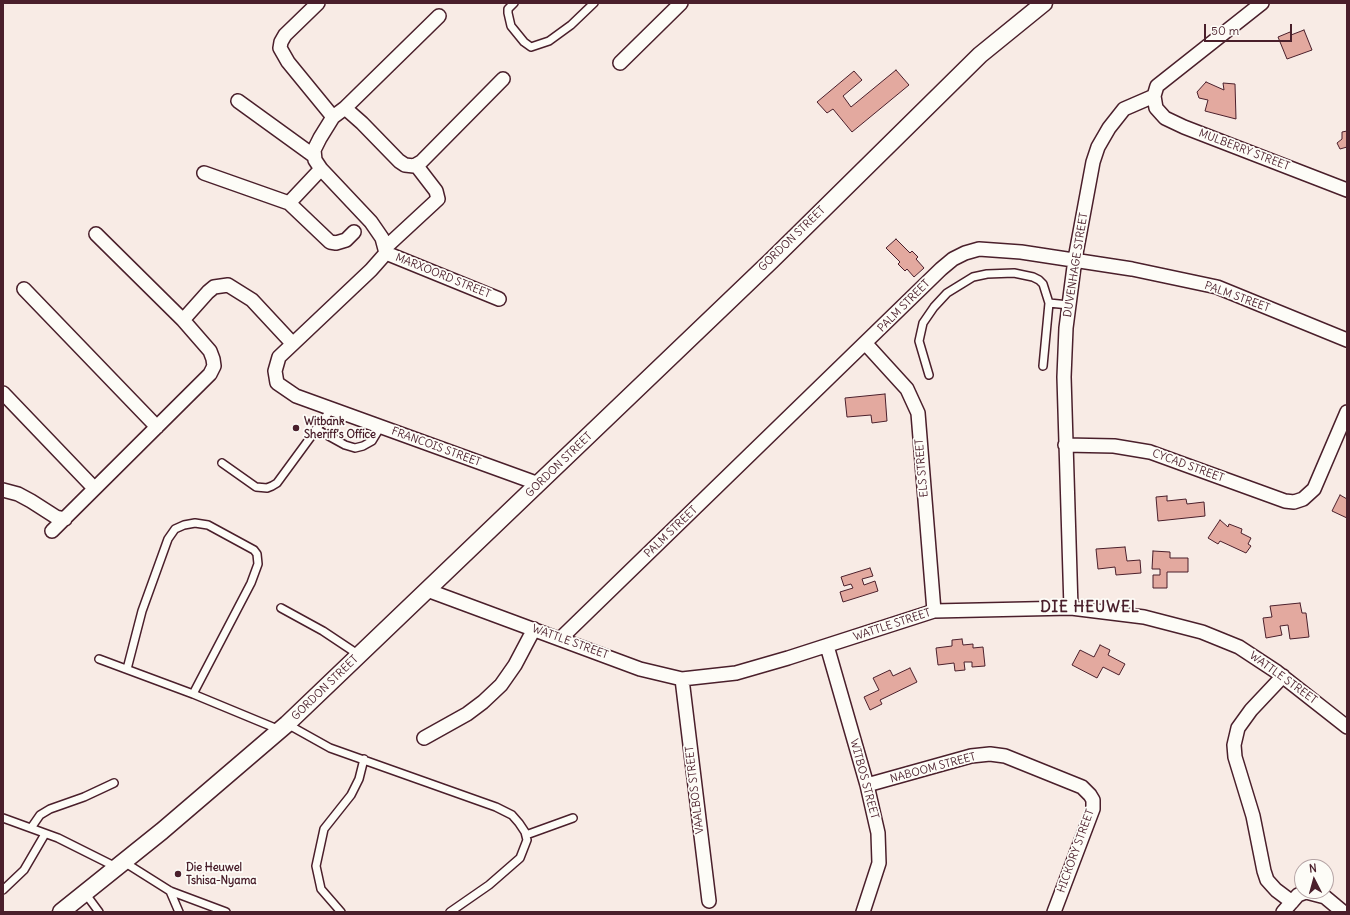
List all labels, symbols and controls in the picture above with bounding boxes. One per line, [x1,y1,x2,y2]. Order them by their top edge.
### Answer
scale bar [1206,16,1294,42]
text: 50 m [1211,23,1239,38]
street label: MULBERRY STREET [1197,127,1291,173]
street label: GORDON STREET [756,204,828,274]
street label: DUVENHAGE STREET [1061,212,1091,318]
street label: MARXOORD STREET [393,251,493,301]
street label: PALM STREET [875,277,933,335]
street label: PALM STREET [1203,279,1271,315]
place label: Witbank Sheriff’s Office [304,415,376,441]
marker: Witbank Sheriff’s Office [291,423,301,433]
street label: FRANCOIS STREET [389,425,483,469]
street label: GORDON STREET [523,430,595,500]
street label: ELS STREET [913,438,931,498]
street label: CYCAD STREET [1150,447,1226,485]
street label: PALM STREET [642,504,700,560]
district label: DIE HEUWEL [1040,599,1140,617]
street label: WATTLE STREET [852,606,932,644]
street label: WATTLE STREET [530,622,610,662]
street label: WATTLE STREET [1247,649,1319,707]
street label: GORDON STREET [289,653,361,723]
street label: WITBOS STREET [847,737,881,821]
street label: VAALBOS STREET [683,745,707,835]
street label: NABOOM STREET [889,750,977,786]
street label: HICKORY STREET [1055,807,1097,895]
north arrow [1294,859,1334,899]
place label: Die Heuwel Tshisa-Nyama [186,861,257,887]
text: N [1308,861,1317,875]
marker: Die Heuwel Tshisa-Nyama [173,869,183,879]

